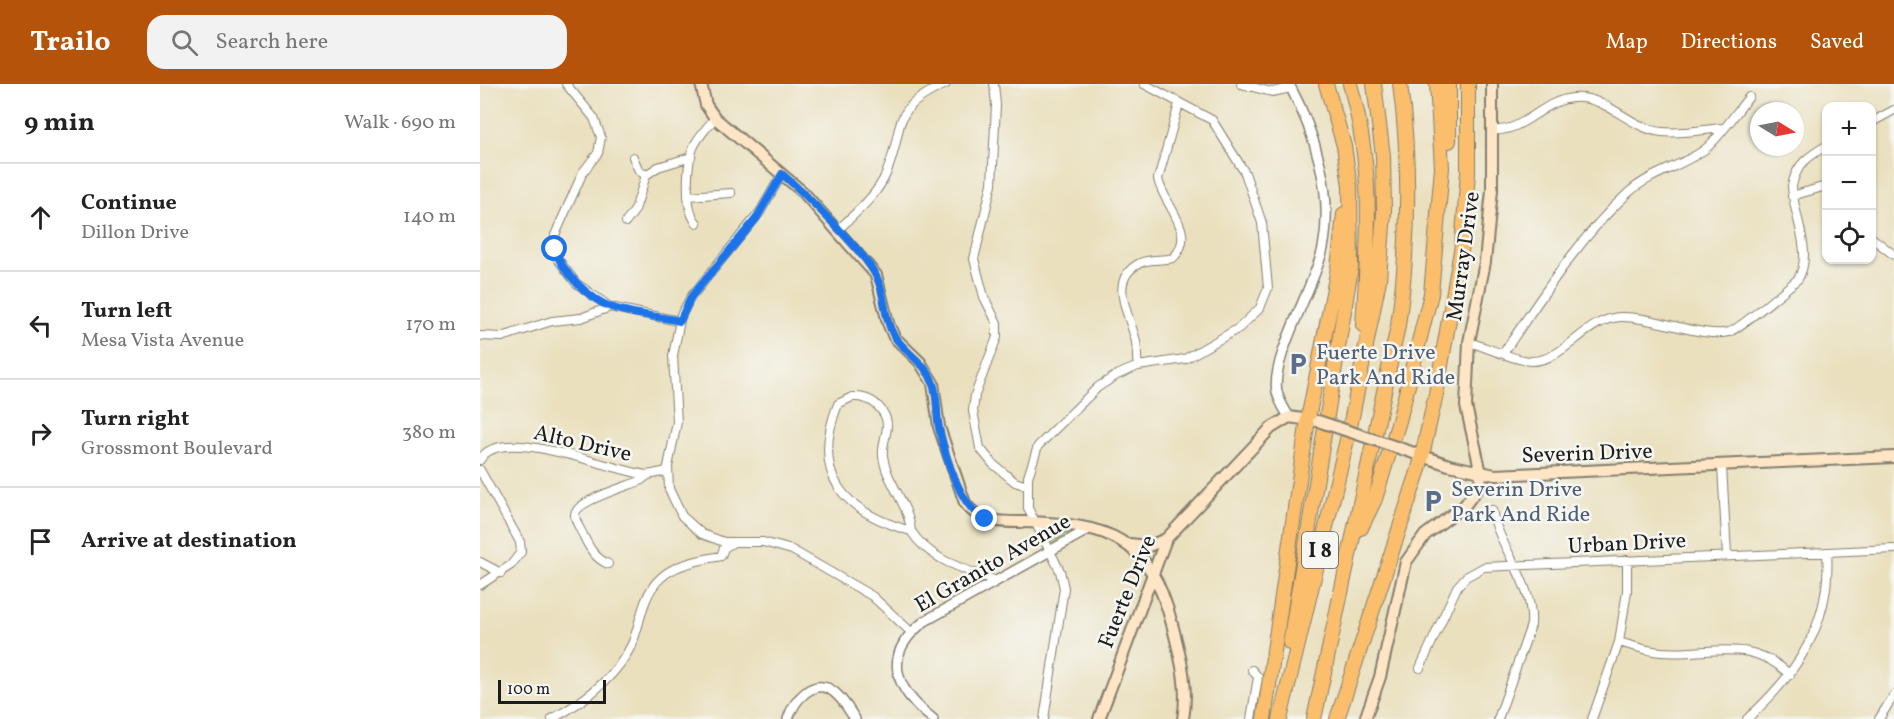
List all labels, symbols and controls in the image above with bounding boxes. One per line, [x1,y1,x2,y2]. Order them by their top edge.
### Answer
search box [147,15,567,69]
text: Trailo [30,23,111,62]
icon: search [168,26,201,59]
text: Search here [216,27,328,58]
text: Map [1606,28,1648,57]
text: Directions [1681,28,1777,57]
text: Saved [1810,28,1864,57]
north arrow [1750,102,1804,156]
map controls [1822,102,1876,264]
button: + [1822,102,1876,156]
text: 9 min [24,105,95,141]
text: Walk · 690 m [344,109,456,137]
button: − [1822,156,1876,210]
text: Continue [81,188,177,219]
street label: Murray Drive [1440,190,1489,323]
icon: ahead [24,201,57,234]
text: 140 m [403,203,456,231]
button: locate [1822,210,1876,264]
text: Dillon Drive [81,219,189,247]
route start [541,235,567,261]
text: Turn left [81,296,172,327]
icon: left [24,309,57,342]
text: 170 m [406,311,456,339]
text: Mesa Vista Avenue [81,327,244,355]
place label: Fuerte Drive Park And Ride [1316,338,1455,394]
parking icon: Fuerte Drive Park And Ride [1285,351,1311,377]
text: Turn right [81,404,189,435]
icon: right [24,417,57,450]
street label: Alto Drive [531,418,634,471]
text: 380 m [402,419,456,447]
text: Grossmont Boulevard [81,435,273,463]
street label: Severin Drive [1521,437,1653,472]
place label: Severin Drive Park And Ride [1451,475,1590,531]
parking icon: Severin Drive Park And Ride [1420,488,1446,514]
route end [971,505,997,531]
street label: El Granito Avenue [909,507,1077,622]
icon: arrive [24,525,57,558]
text: Arrive at destination [81,526,297,557]
street label: Urban Drive [1567,526,1687,563]
street label: Fuerte Drive [1092,531,1165,653]
road number: I 8 [1302,532,1338,568]
scale bar [498,677,606,704]
text: 100 m [507,679,550,701]

